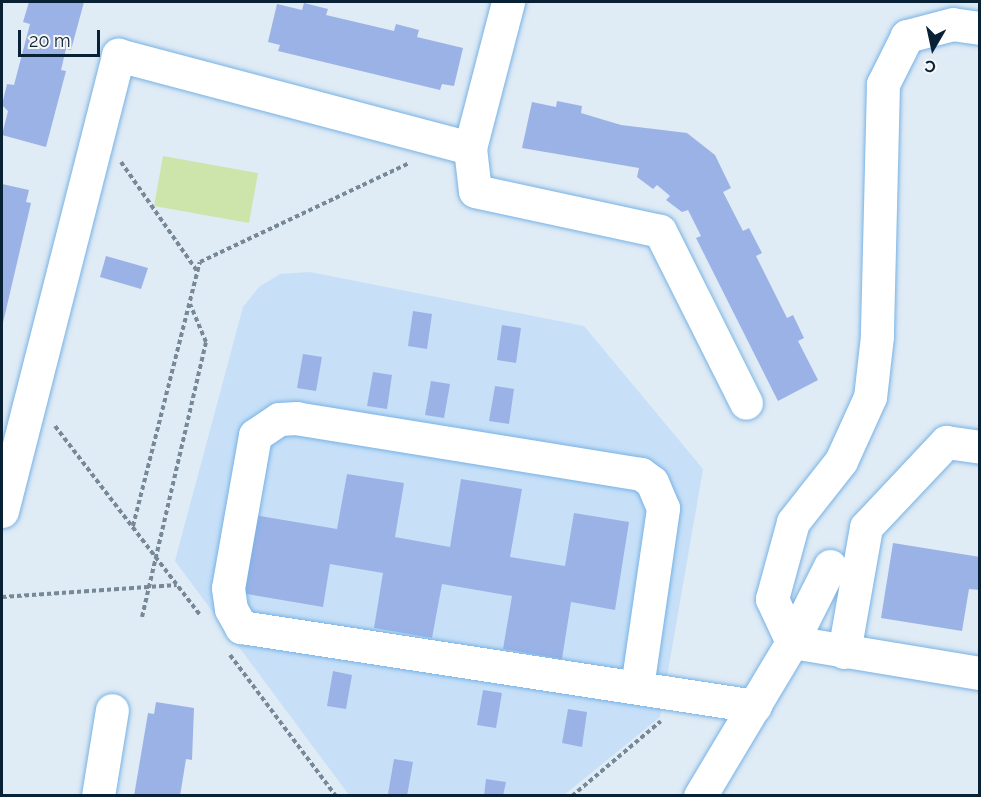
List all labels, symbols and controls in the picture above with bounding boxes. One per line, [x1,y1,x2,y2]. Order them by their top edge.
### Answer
scale bar [21,18,104,56]
north arrow [903,18,963,78]
text: 20 m [29,30,71,51]
text: С [923,56,937,77]

